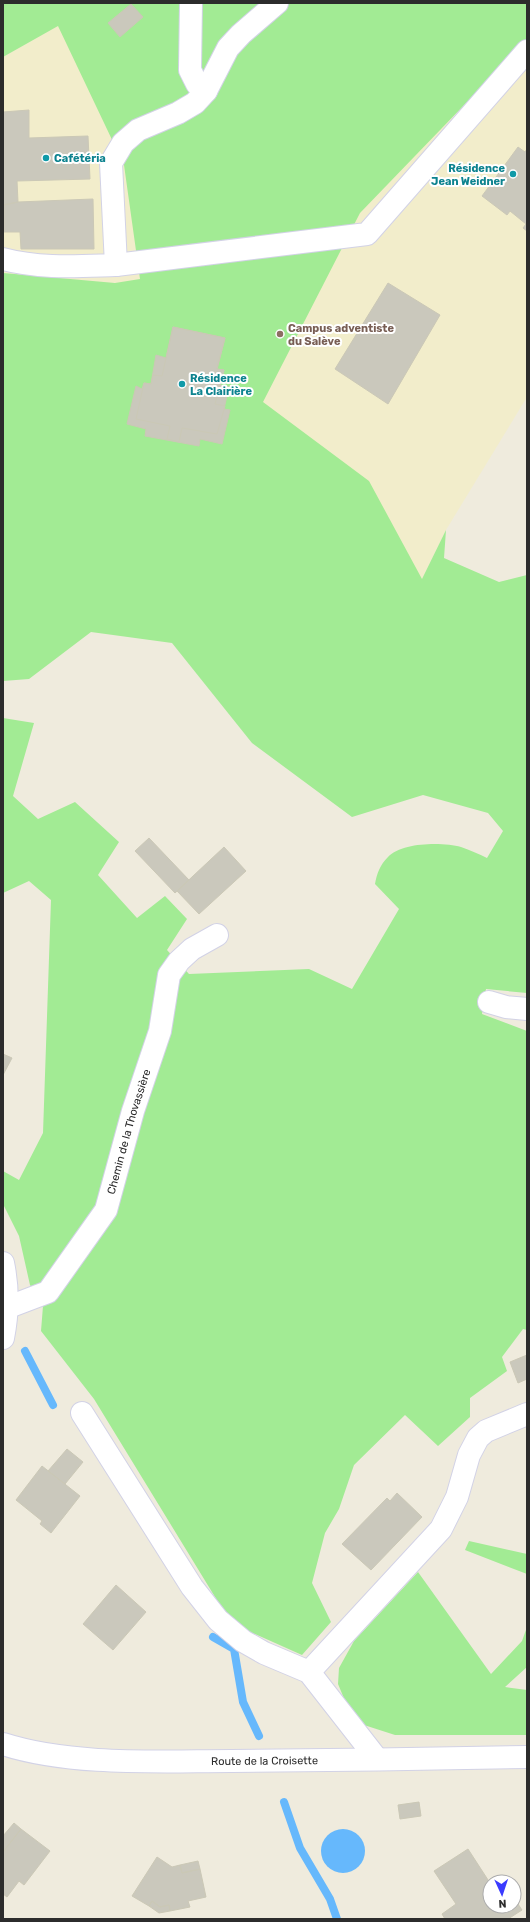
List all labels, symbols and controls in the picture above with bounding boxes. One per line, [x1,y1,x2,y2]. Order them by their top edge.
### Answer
place label: Cafétéria [54,152,106,165]
marker: Cafétéria [41,153,51,163]
place label: Résidence Jean Weidner [431,162,505,188]
marker: Résidence Jean Weidner [508,169,518,179]
place label: Campus adventiste du Salève [288,322,394,348]
marker: Campus adventiste du Salève [275,329,285,339]
place label: Résidence La Clairière [190,372,253,398]
marker: Résidence La Clairière [177,379,187,389]
street label: Chemin de la Thovassière [104,1067,153,1196]
street label: Route de la Croisette [211,1754,318,1768]
north arrow [482,1874,522,1914]
text: N [498,1897,507,1910]

